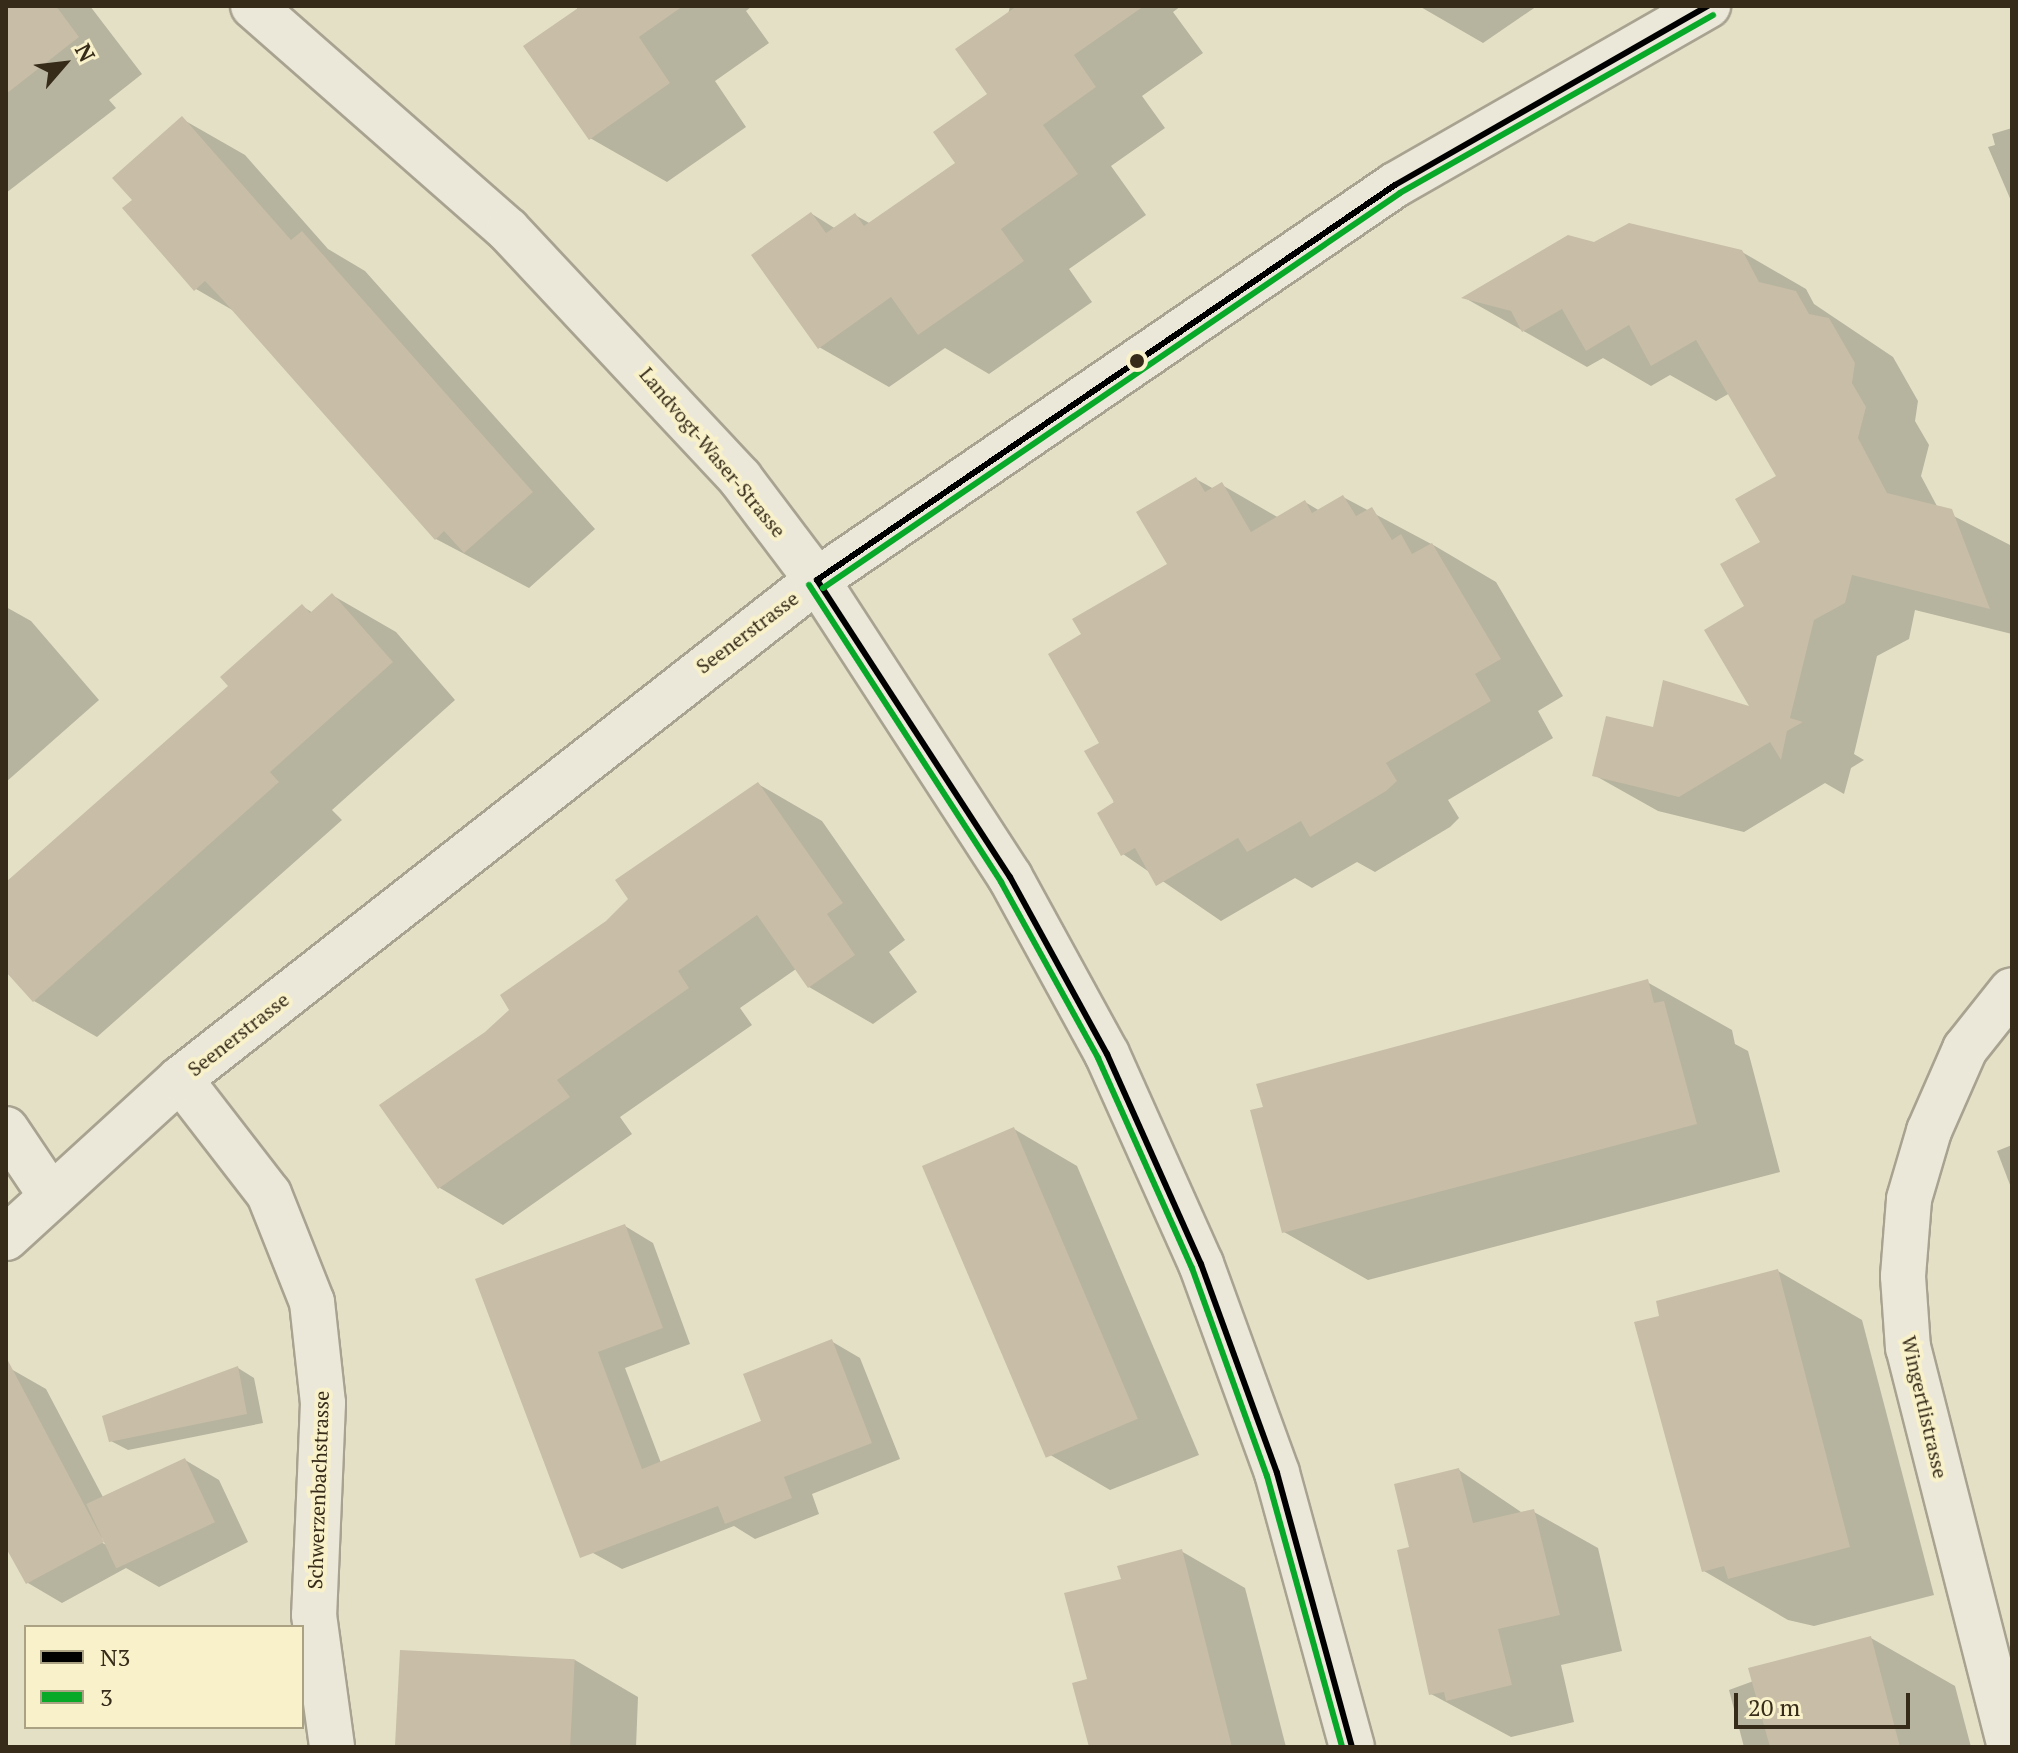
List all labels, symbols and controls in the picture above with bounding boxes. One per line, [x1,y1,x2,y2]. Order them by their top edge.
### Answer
north arrow [24,24,104,104]
text: N [69,38,102,67]
unlabelled marker [1129,353,1145,369]
street label: Landvogt-Waser-Strasse [635,362,791,542]
street label: Seenerstrasse [691,586,803,678]
street label: Seenerstrasse [183,987,293,1081]
street label: Wingertlistrasse [1897,1333,1953,1481]
street label: Schwerzenbachstrasse [303,1390,333,1590]
legend [24,1625,304,1729]
text: N3 [100,1641,130,1673]
scale bar [1738,1677,1914,1727]
text: 3 [100,1681,113,1713]
text: 20 m [1748,1691,1800,1723]

